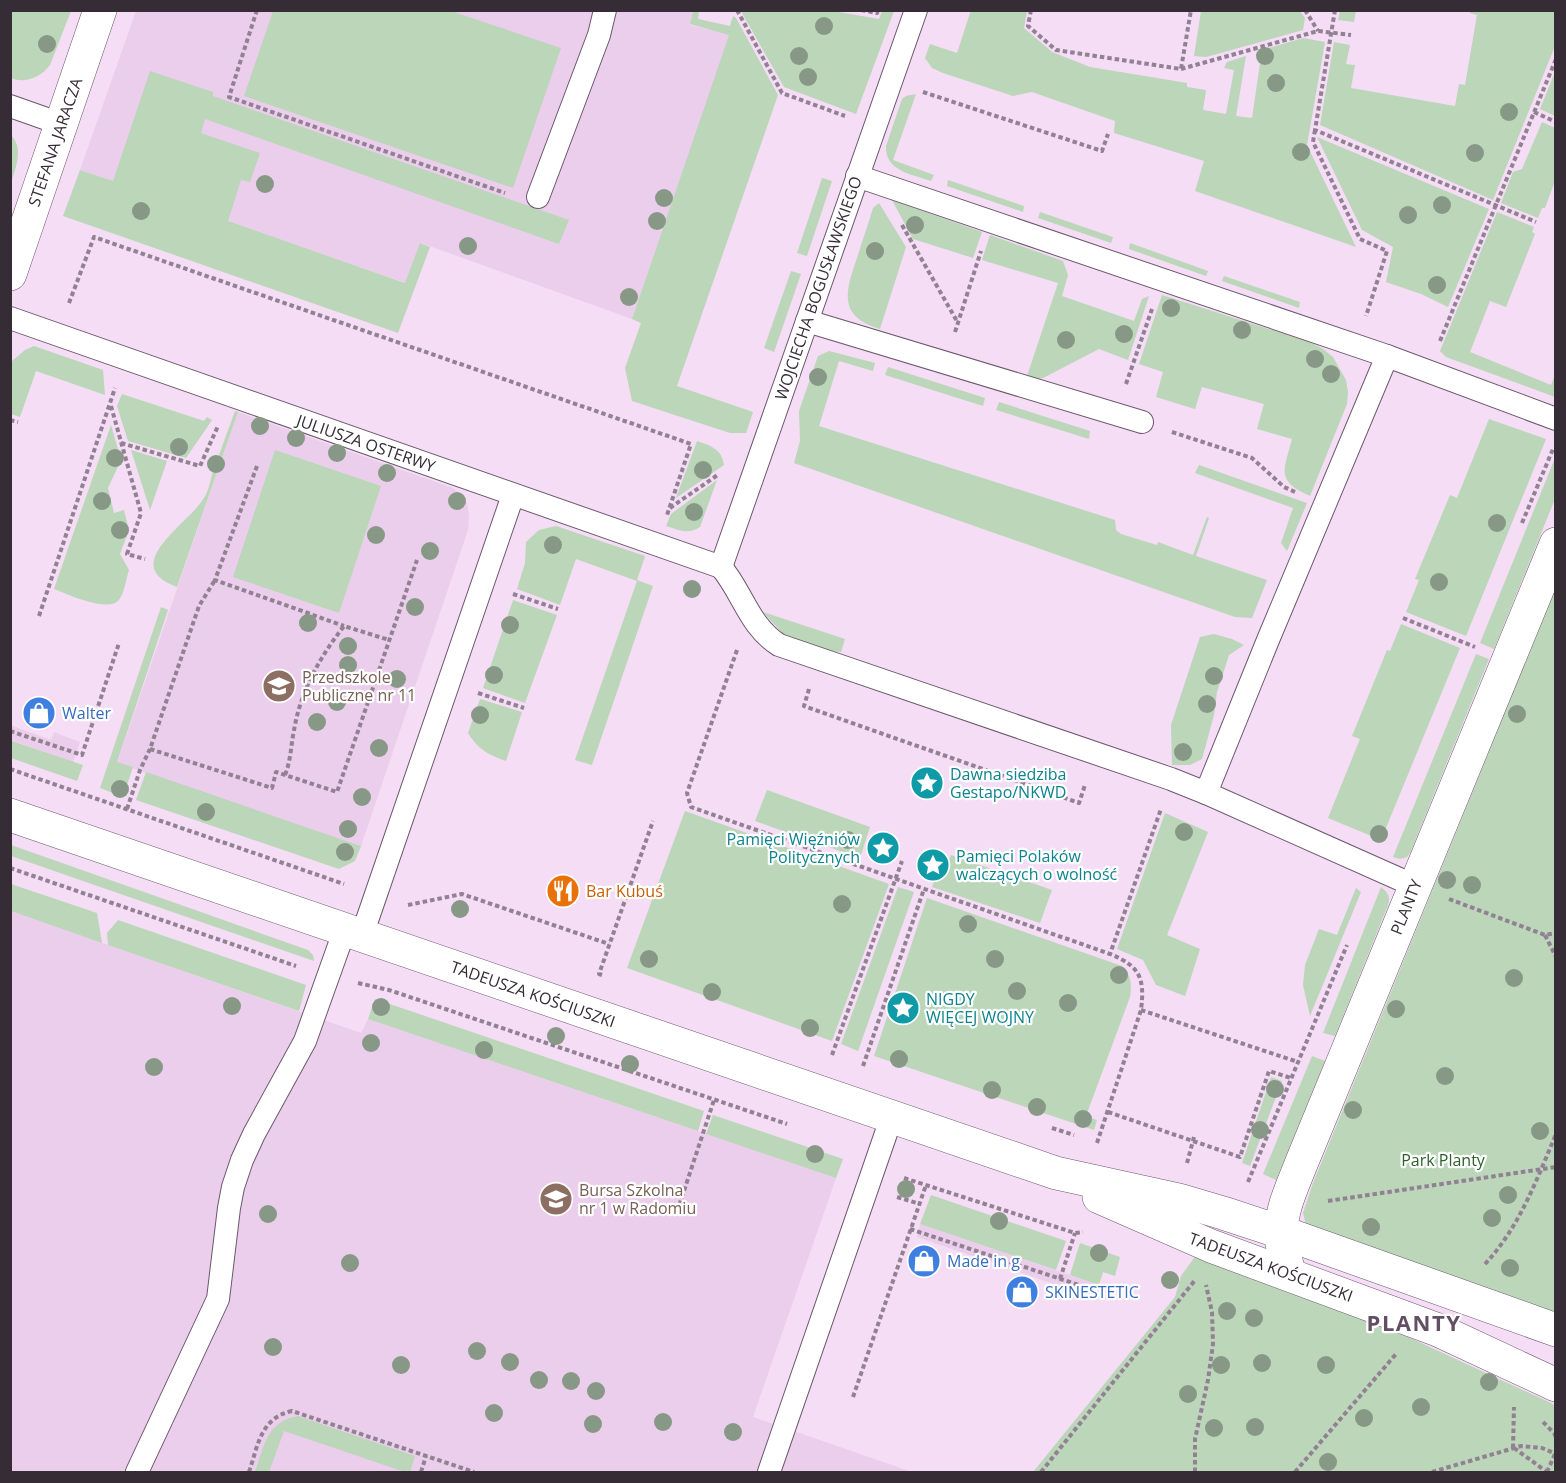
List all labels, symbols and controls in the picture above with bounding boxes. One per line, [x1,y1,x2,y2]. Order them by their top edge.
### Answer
street label: STEFANA JARACZA [23,74,88,209]
street label: WOJCIECHA BOGUSŁAWSKIEGO [769,173,867,403]
street label: JULIUSZA OSTERWY [292,408,438,477]
place label: Przedszkole Publiczne nr 11 [302,666,416,706]
school or university icon: Przedszkole Publiczne nr 11 [261,668,297,704]
shop icon: Walter [21,695,57,731]
place label: Walter [62,702,111,724]
place label: Dawna siedziba Gestapo/NKWD [950,763,1066,803]
place icon: Dawna siedziba Gestapo/NKWD [909,765,945,801]
place label: Pamięci Więźniów Politycznych [727,828,861,868]
place icon: Pamięci Więźniów Politycznych [865,830,901,866]
place label: Pamięci Polaków walczących o wolność [956,845,1118,885]
place icon: Pamięci Polaków walczących o wolność [915,847,951,883]
restaurant icon: Bar Kubuś [545,873,581,909]
street label: PLANTY [1385,876,1427,938]
place label: Bar Kubuś [586,880,663,902]
street label: TADEUSZA KOŚCIUSZKI [448,955,618,1033]
place label: NIGDY WIĘCEJ WOJNY [926,988,1034,1028]
place icon: NIGDY WIĘCEJ WOJNY [885,990,921,1026]
park label: Park Planty [1401,1149,1486,1171]
place label: Bursa Szkolna nr 1 w Radomiu [579,1179,696,1219]
school or university icon: Bursa Szkolna nr 1 w Radomiu [538,1181,574,1217]
street label: TADEUSZA KOŚCIUSZKI [1186,1227,1356,1307]
shop icon: Made in g [906,1243,942,1279]
place label: Made in g [947,1250,1020,1272]
shop icon: SKINESTETIC [1004,1274,1040,1310]
place label: SKINESTETIC [1045,1281,1139,1303]
district label: PLANTY [1367,1307,1461,1337]

